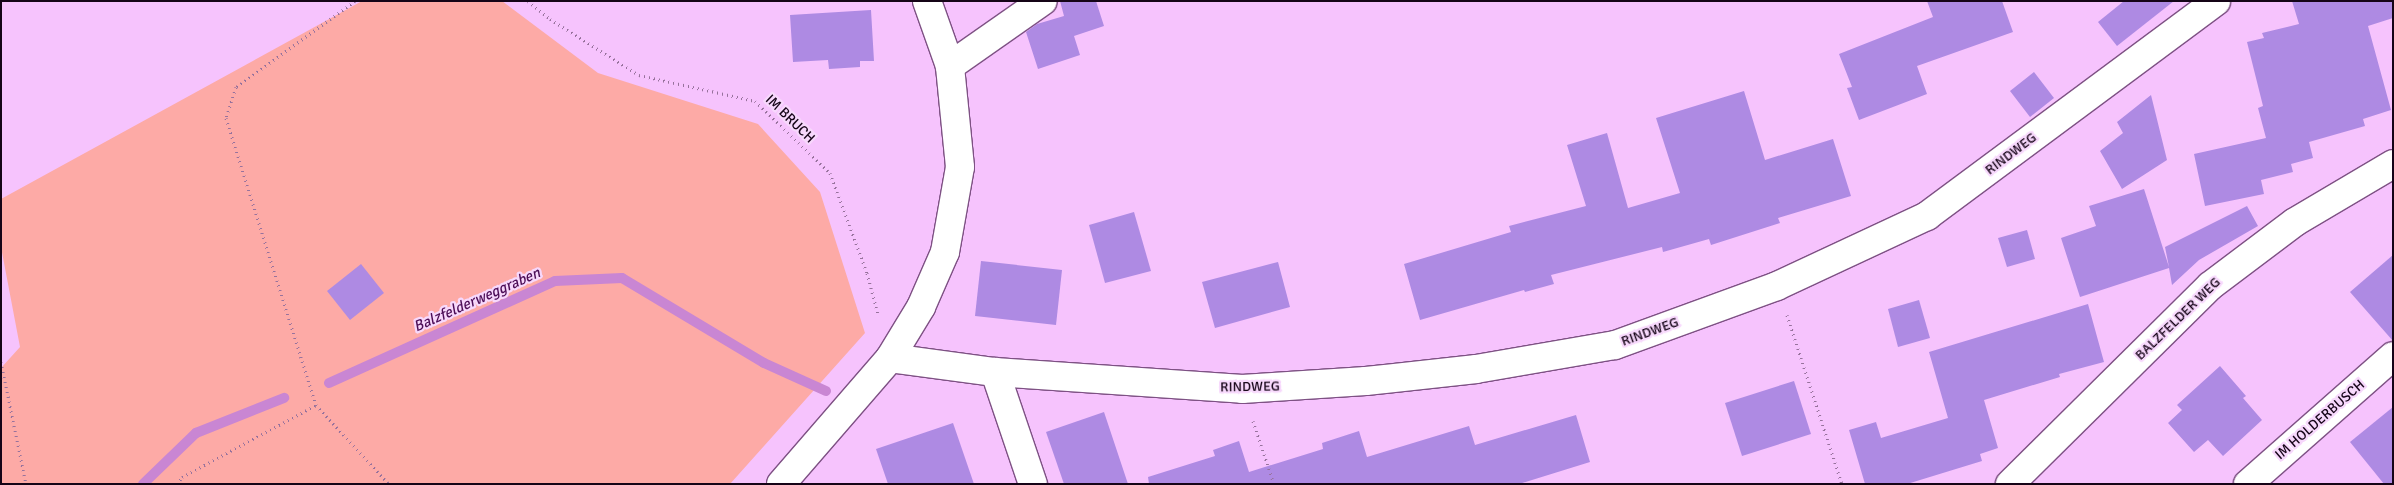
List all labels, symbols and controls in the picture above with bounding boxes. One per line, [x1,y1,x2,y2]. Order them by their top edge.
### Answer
street label: IM BRUCH [762,91,818,147]
street label: RINDWEG [1982,129,2040,179]
water label: Balzfelderweggraben [411,264,543,336]
street label: BALZFELDER WEG [2132,274,2224,364]
street label: RINDWEG [1619,314,1681,350]
street label: IM HOLDERBUSCH [2272,377,2368,463]
street label: RINDWEG [1220,378,1280,396]

